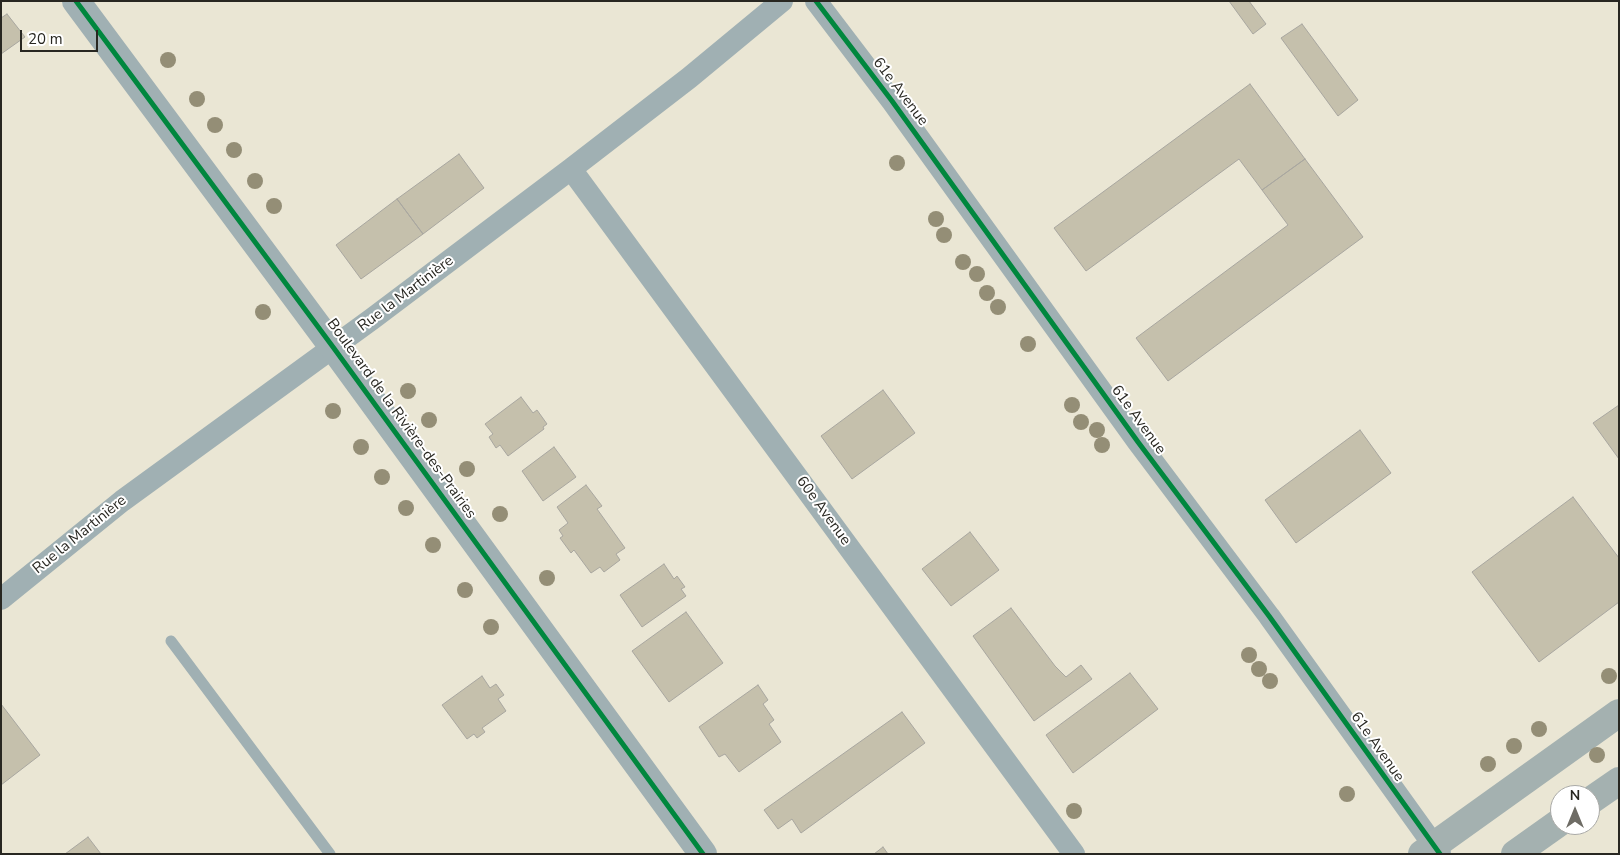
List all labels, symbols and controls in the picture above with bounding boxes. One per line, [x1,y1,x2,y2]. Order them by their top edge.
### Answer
scale bar [22,20,100,52]
text: 20 m [28,29,63,49]
street label: 61e Avenue [868,54,932,130]
street label: Rue la Martinière [355,252,457,336]
street label: Boulevard de la Rivière-des-Prairies [322,316,480,522]
street label: 61e Avenue [1107,382,1169,458]
street label: 60e Avenue [792,473,854,549]
street label: Rue la Martinière [30,492,130,578]
street label: 61e Avenue [1346,709,1408,785]
north arrow [1550,785,1600,835]
text: N [1570,786,1580,805]

